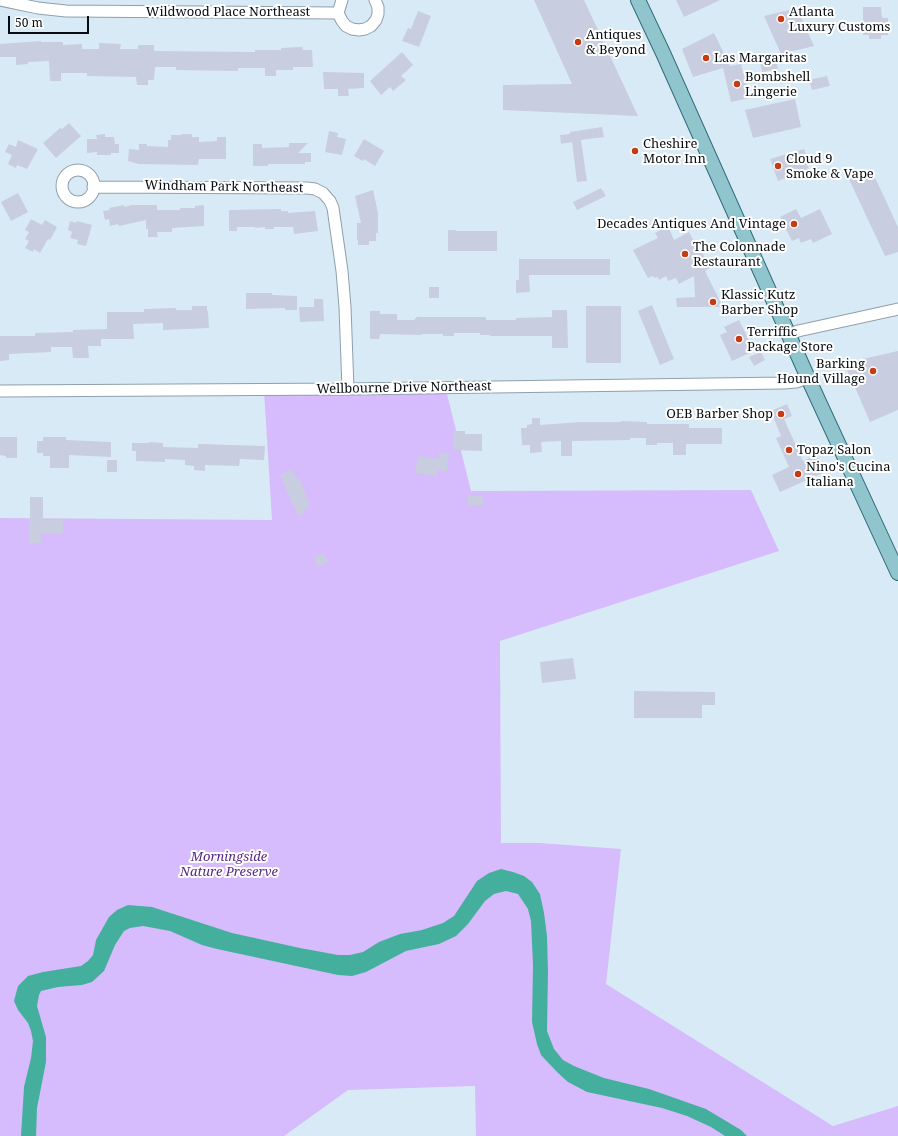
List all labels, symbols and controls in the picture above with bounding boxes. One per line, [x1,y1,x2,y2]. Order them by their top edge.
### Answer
street label: Wildwood Place Northeast [146,4,310,20]
place label: Atlanta Luxury Customs [789,4,890,35]
scale bar [10,8,91,34]
text: 50 m [15,14,43,31]
marker: Atlanta Luxury Customs [776,14,786,24]
place label: Antiques & Beyond [586,27,646,58]
marker: Antiques & Beyond [573,37,583,47]
place label: Las Margaritas [714,50,807,66]
marker: Las Margaritas [701,53,711,63]
place label: Bombshell Lingerie [745,69,810,100]
marker: Bombshell Lingerie [732,79,742,89]
place label: Cheshire Motor Inn [643,136,706,167]
marker: Cheshire Motor Inn [630,146,640,156]
place label: Cloud 9 Smoke & Vape [786,151,874,182]
marker: Cloud 9 Smoke & Vape [773,161,783,171]
street label: Windham Park Northeast [145,178,303,196]
place label: Decades Antiques And Vintage [597,216,786,232]
marker: Decades Antiques And Vintage [789,219,799,229]
place label: The Colonnade Restaurant [693,239,786,270]
marker: The Colonnade Restaurant [680,249,690,259]
place label: Klassic Kutz Barber Shop [721,287,798,318]
marker: Klassic Kutz Barber Shop [708,297,718,307]
place label: Terriffic Package Store [747,324,833,355]
marker: Terriffic Package Store [734,334,744,344]
place label: Barking Hound Village [777,356,865,387]
marker: Barking Hound Village [868,366,878,376]
street label: Wellbourne Drive Northeast [316,379,492,397]
place label: OEB Barber Shop [666,406,773,422]
marker: OEB Barber Shop [776,409,786,419]
place label: Topaz Salon [797,442,871,458]
marker: Topaz Salon [784,445,794,455]
place label: Nino's Cucina Italiana [806,459,891,490]
marker: Nino's Cucina Italiana [793,469,803,479]
park label: Morningside Nature Preserve [180,849,278,880]

